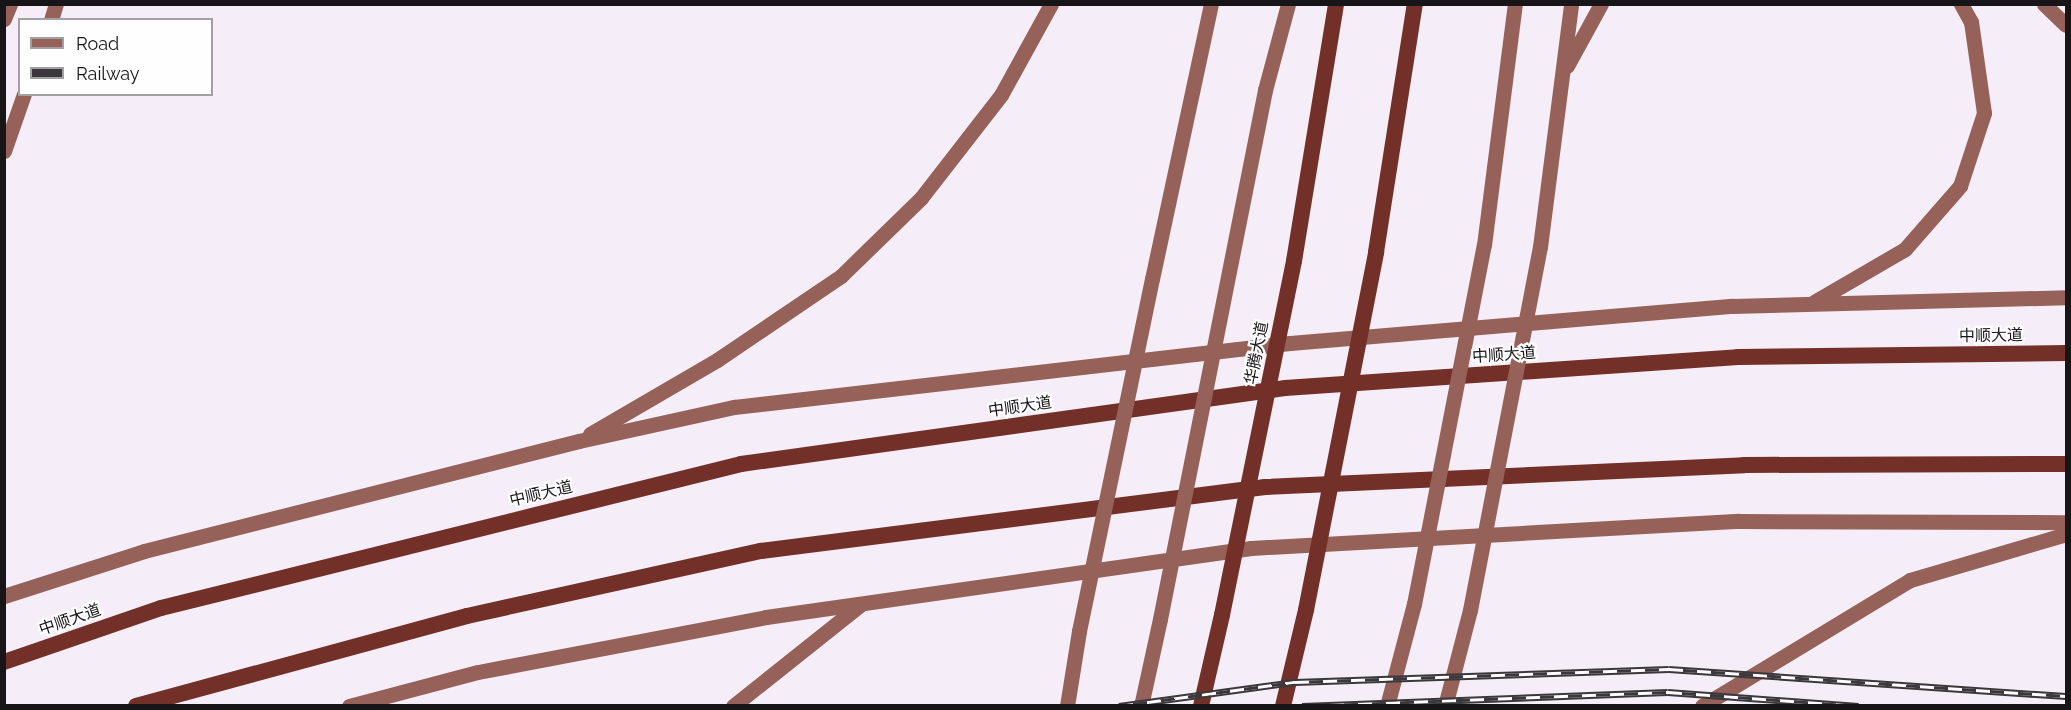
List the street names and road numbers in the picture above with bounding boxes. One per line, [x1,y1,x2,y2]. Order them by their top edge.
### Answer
street label: 华腾大道 [1241,320,1273,386]
street label: 中顺大道 [1959,326,2023,346]
street label: 中顺大道 [1471,343,1537,367]
street label: 中顺大道 [987,393,1053,421]
street label: 中顺大道 [508,477,574,511]
street label: 中顺大道 [37,601,103,639]

